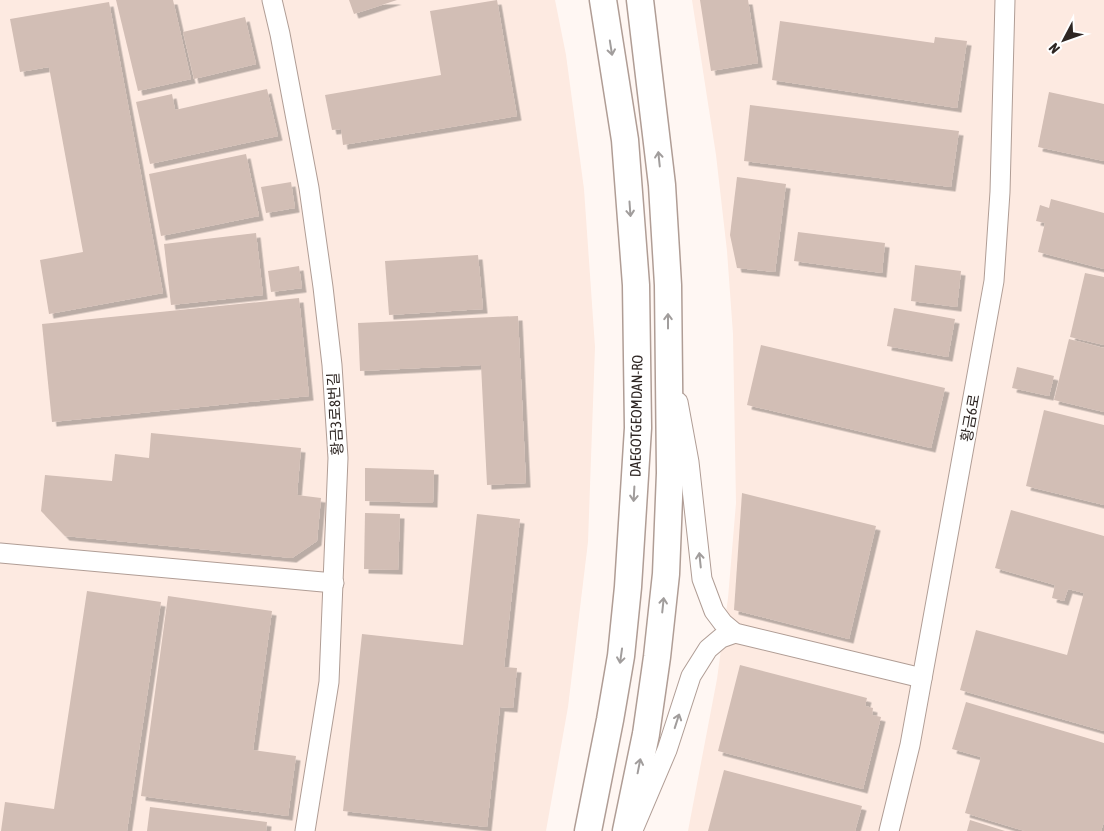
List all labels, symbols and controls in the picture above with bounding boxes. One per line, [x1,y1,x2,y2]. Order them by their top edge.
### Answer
north arrow [1039,15,1089,65]
one-way arrow [607,40,617,56]
text: N [1045,40,1063,57]
one-way arrow [654,151,664,167]
one-way arrow [626,201,635,217]
one-way arrow [663,313,673,329]
street label: DAEGOTGEOMDAN-RO [626,354,646,477]
street label: 황금3로8번길 [324,372,346,456]
street label: 황금6로 [957,393,983,443]
one-way arrow [629,486,638,502]
one-way arrow [695,552,705,568]
one-way arrow [658,598,668,614]
one-way arrow [616,648,626,664]
one-way arrow [673,713,682,729]
one-way arrow [635,759,644,775]

